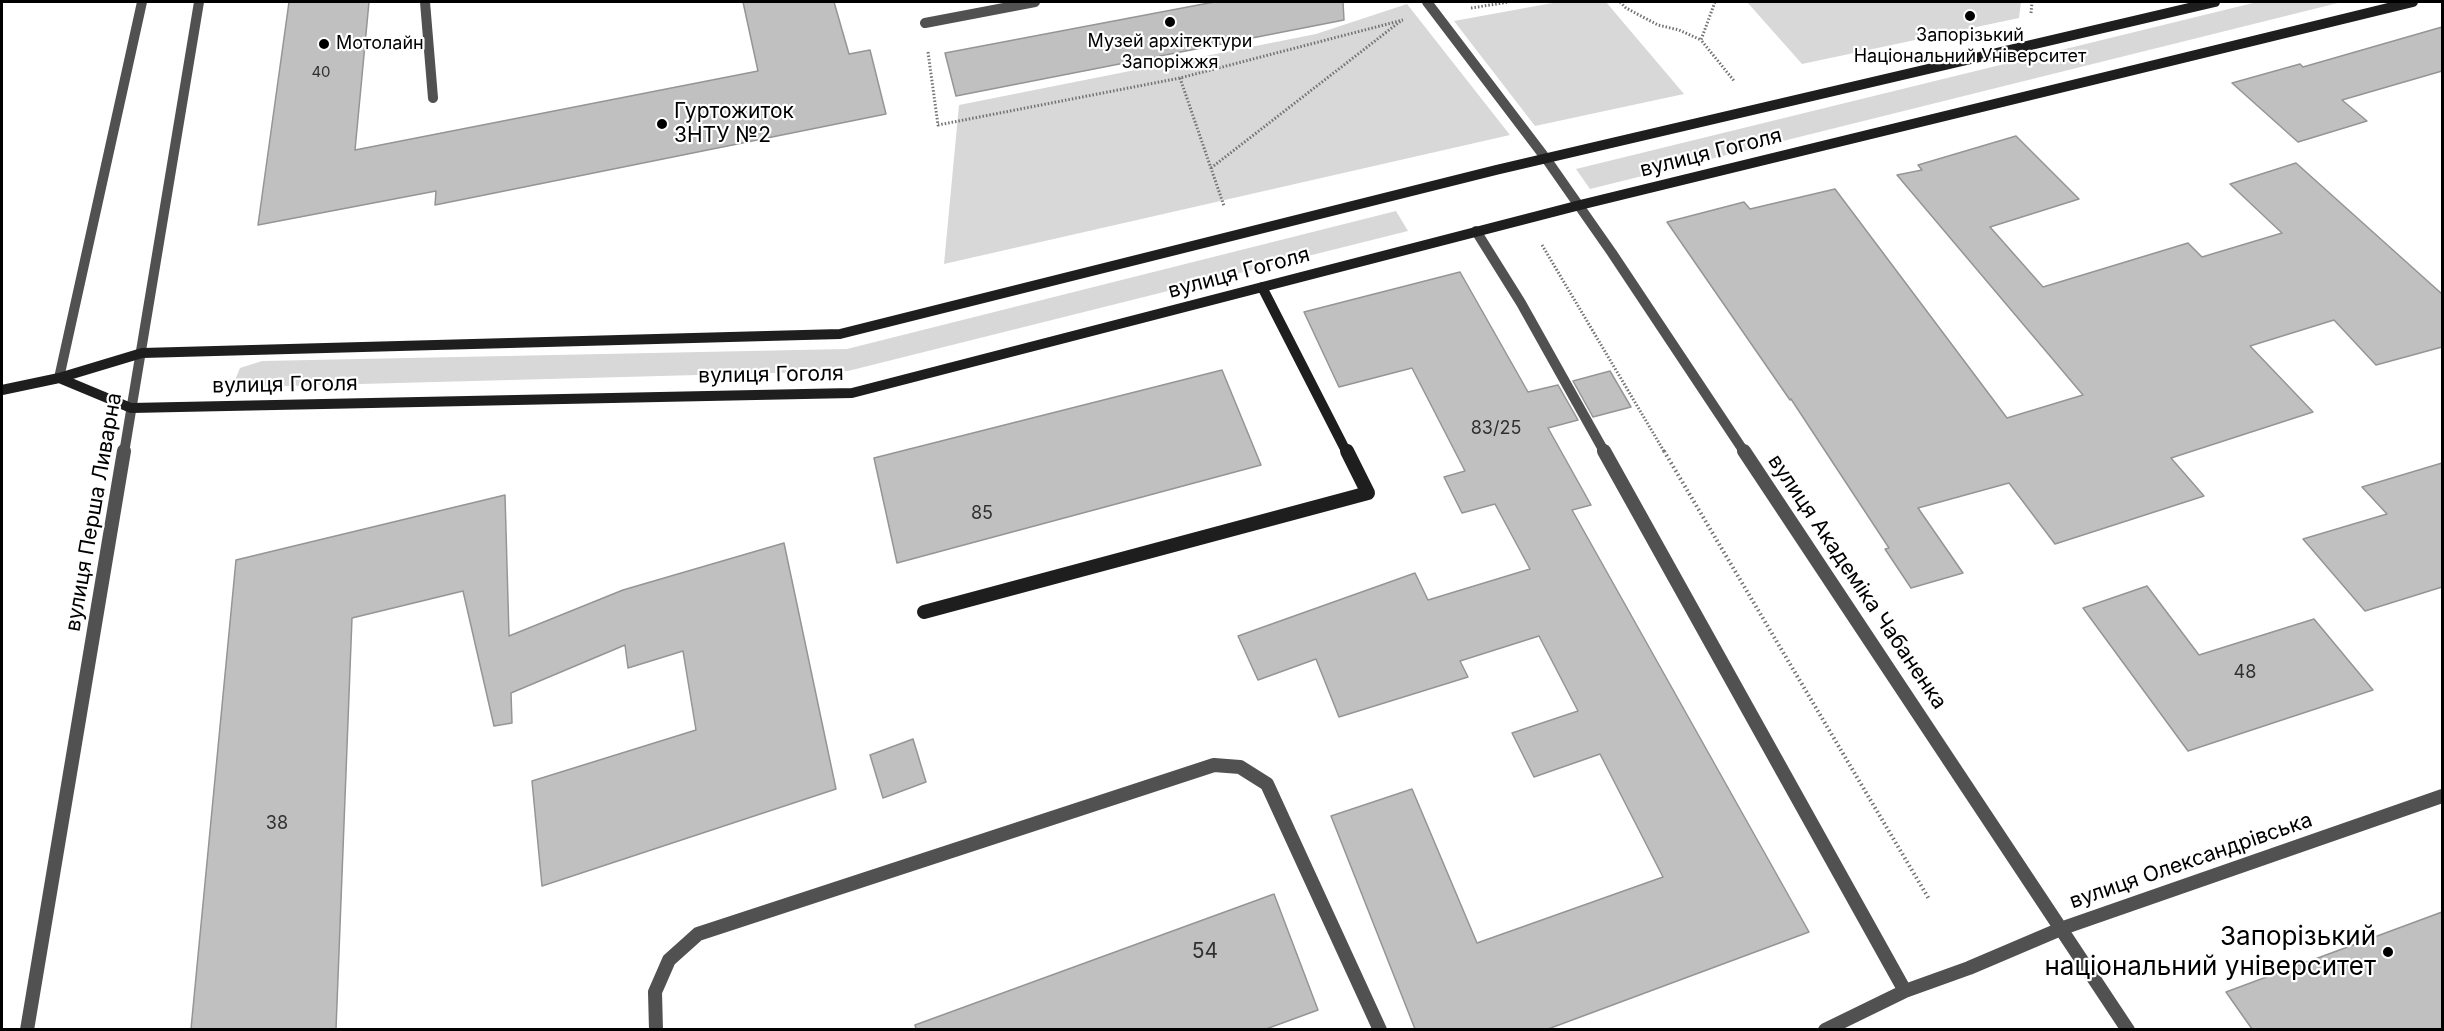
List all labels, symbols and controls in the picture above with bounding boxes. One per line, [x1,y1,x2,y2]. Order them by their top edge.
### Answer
marker: Запорізький Національний Університет [1963,9,1977,23]
marker: Музей архітектури Запоріжжя [1163,15,1177,29]
place label: Запорізький Національний Університет [1854,25,2086,68]
place label: Музей архітектури Запоріжжя [1088,31,1252,74]
place label: Мотолайн [336,33,424,55]
marker: Мотолайн [317,37,331,51]
house number: 40 [311,63,331,81]
place label: Гуртожиток ЗНТУ №2 [674,99,794,149]
marker: Гуртожиток ЗНТУ №2 [655,117,669,131]
street label: вулиця Гоголя [1637,123,1785,183]
street label: вулиця Гоголя [1165,242,1313,304]
street label: вулиця Гоголя [698,361,844,389]
street label: вулиця Гоголя [212,371,358,399]
street label: вулиця Перша Ливарна [61,391,127,633]
house number: 83/25 [1471,418,1521,440]
street label: вулиця Академіка Чабаненка [1762,450,1952,714]
house number: 85 [971,503,993,525]
house number: 48 [2234,662,2256,684]
street label: вулиця Олександрівська [2066,808,2316,914]
house number: 38 [266,813,288,835]
place label: Запорізький національний університет [2044,921,2376,982]
house number: 54 [1192,939,1218,965]
marker: Запорізький національний університет [2381,945,2395,959]

